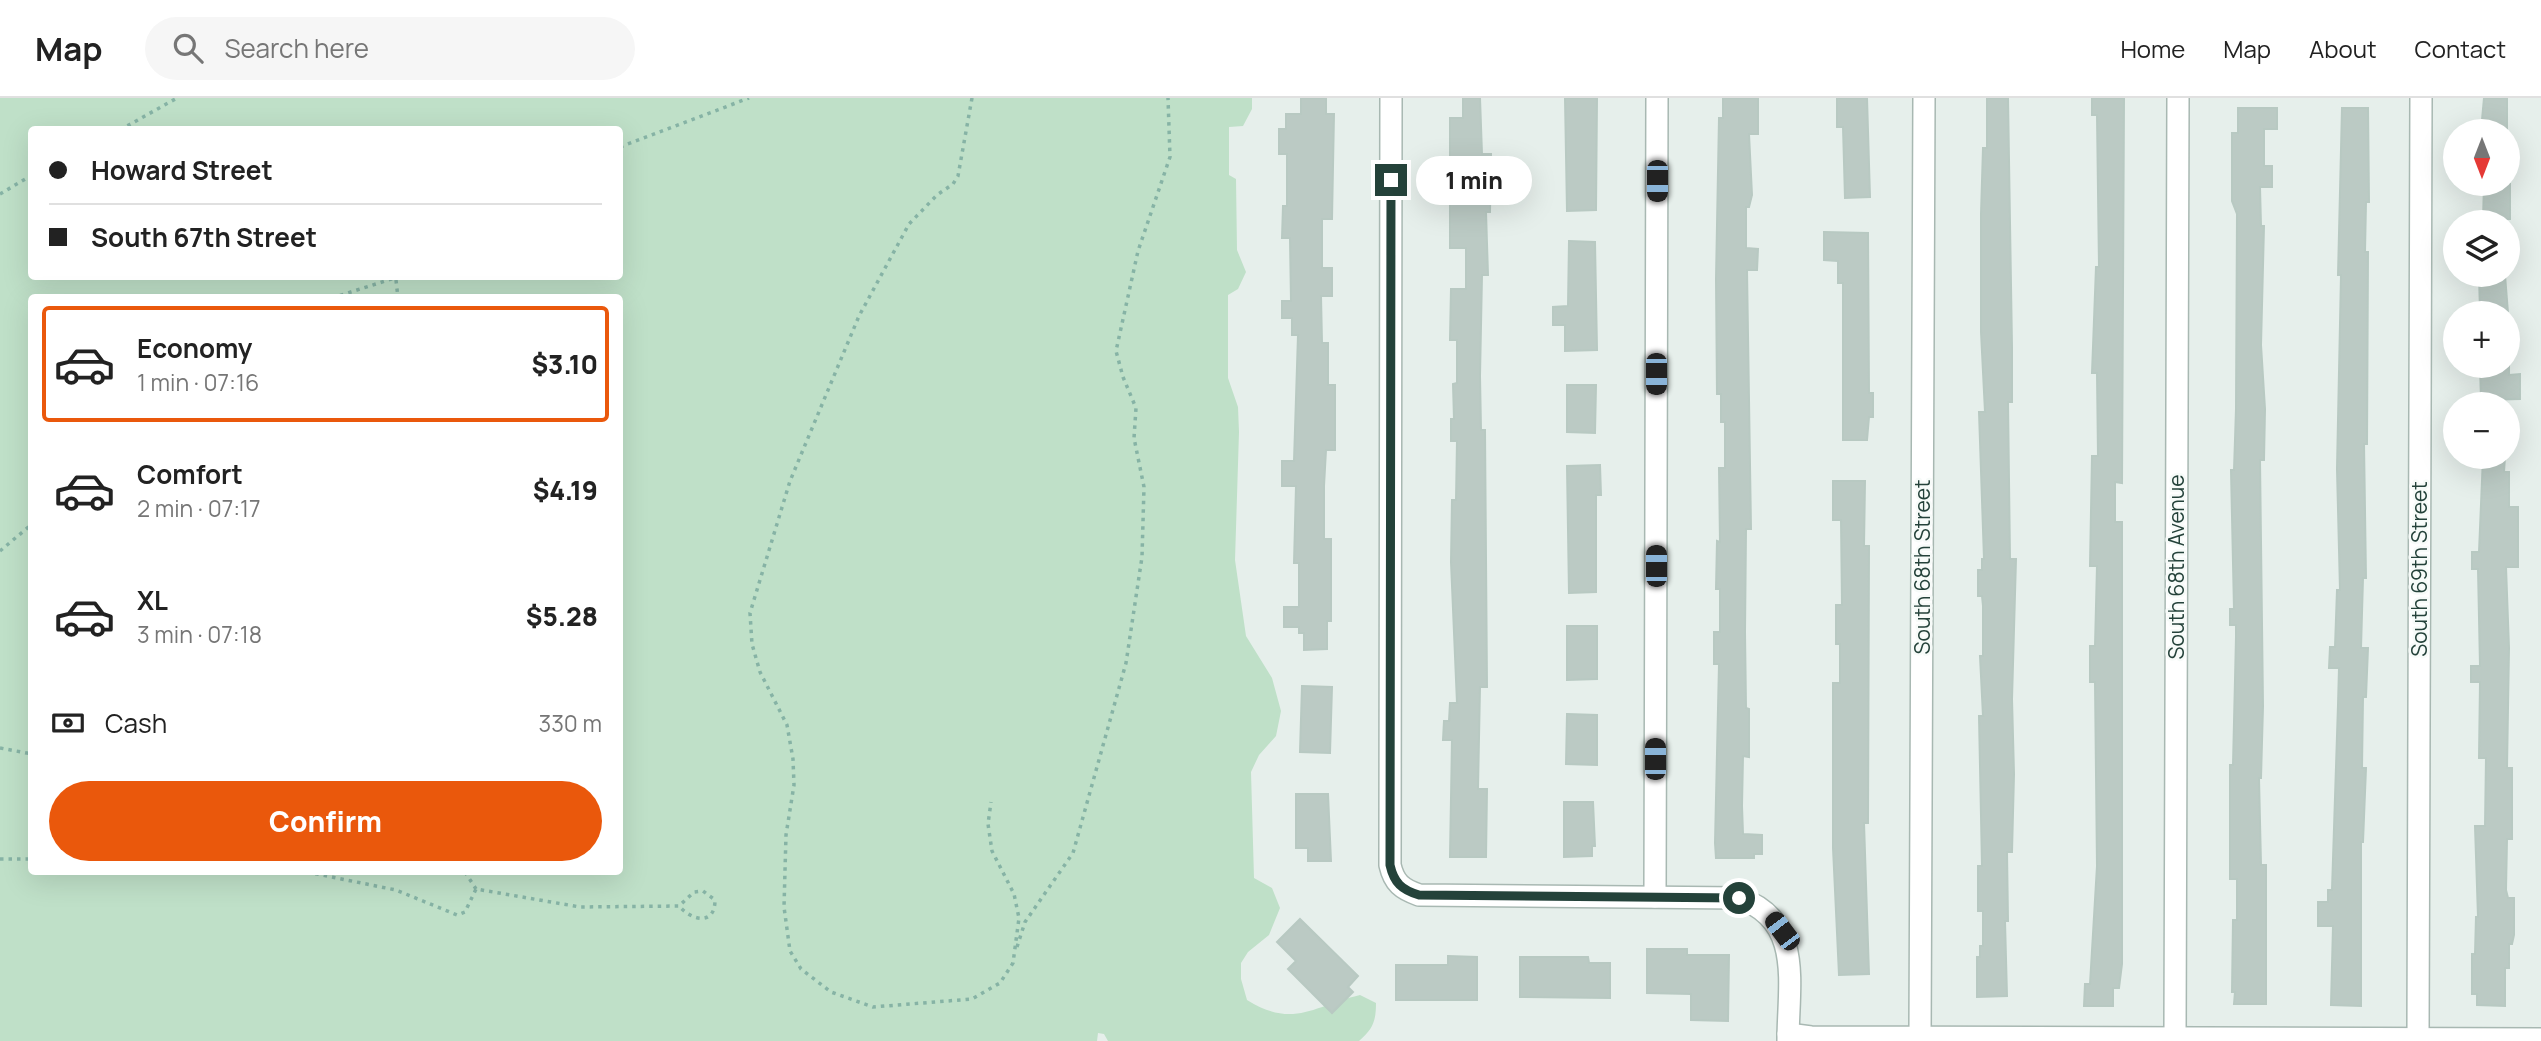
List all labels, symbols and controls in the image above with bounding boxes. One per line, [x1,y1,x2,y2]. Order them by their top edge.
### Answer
search box [145,17,635,80]
text: Map [35,26,103,71]
icon: search [169,29,207,67]
text: Search here [225,30,369,66]
text: Home [2120,32,2185,65]
text: Map [2223,32,2271,65]
text: About [2309,32,2377,65]
text: Contact [2415,32,2506,65]
north arrow [2443,119,2520,196]
map controls [2443,119,2520,469]
text: Howard Street [91,152,273,188]
callout: 1 min [1416,155,1531,204]
car [1647,160,1668,202]
route end [1375,164,1407,196]
text: 1 min [1445,164,1503,196]
button: layers [2443,210,2520,287]
text: South 67th Street [91,219,317,255]
button: + [2443,301,2520,378]
text: Economy [137,330,252,366]
icon: car [53,333,116,396]
text: $3.10 [531,346,598,382]
car [1646,353,1667,395]
text: 1 min · 07:16 [137,366,259,398]
button: − [2443,392,2520,469]
text: Comfort [137,456,243,492]
icon: car [53,459,116,522]
text: $4.19 [533,472,598,508]
street label: South 68th Avenue [2162,474,2190,660]
street label: South 68th Street [1908,480,1936,654]
street label: South 69th Street [2405,481,2433,657]
text: 2 min · 07:17 [137,492,261,524]
car [1646,545,1667,587]
text: XL [137,582,168,618]
icon: car [53,585,116,648]
text: $5.28 [526,598,598,634]
text: 3 min · 07:18 [137,618,262,650]
icon: cash [49,704,87,742]
text: Cash [105,705,167,741]
text: 330 m [538,707,602,739]
car [1645,738,1666,780]
button: Confirm [49,781,602,861]
route start [1723,882,1755,914]
car [1761,908,1804,954]

